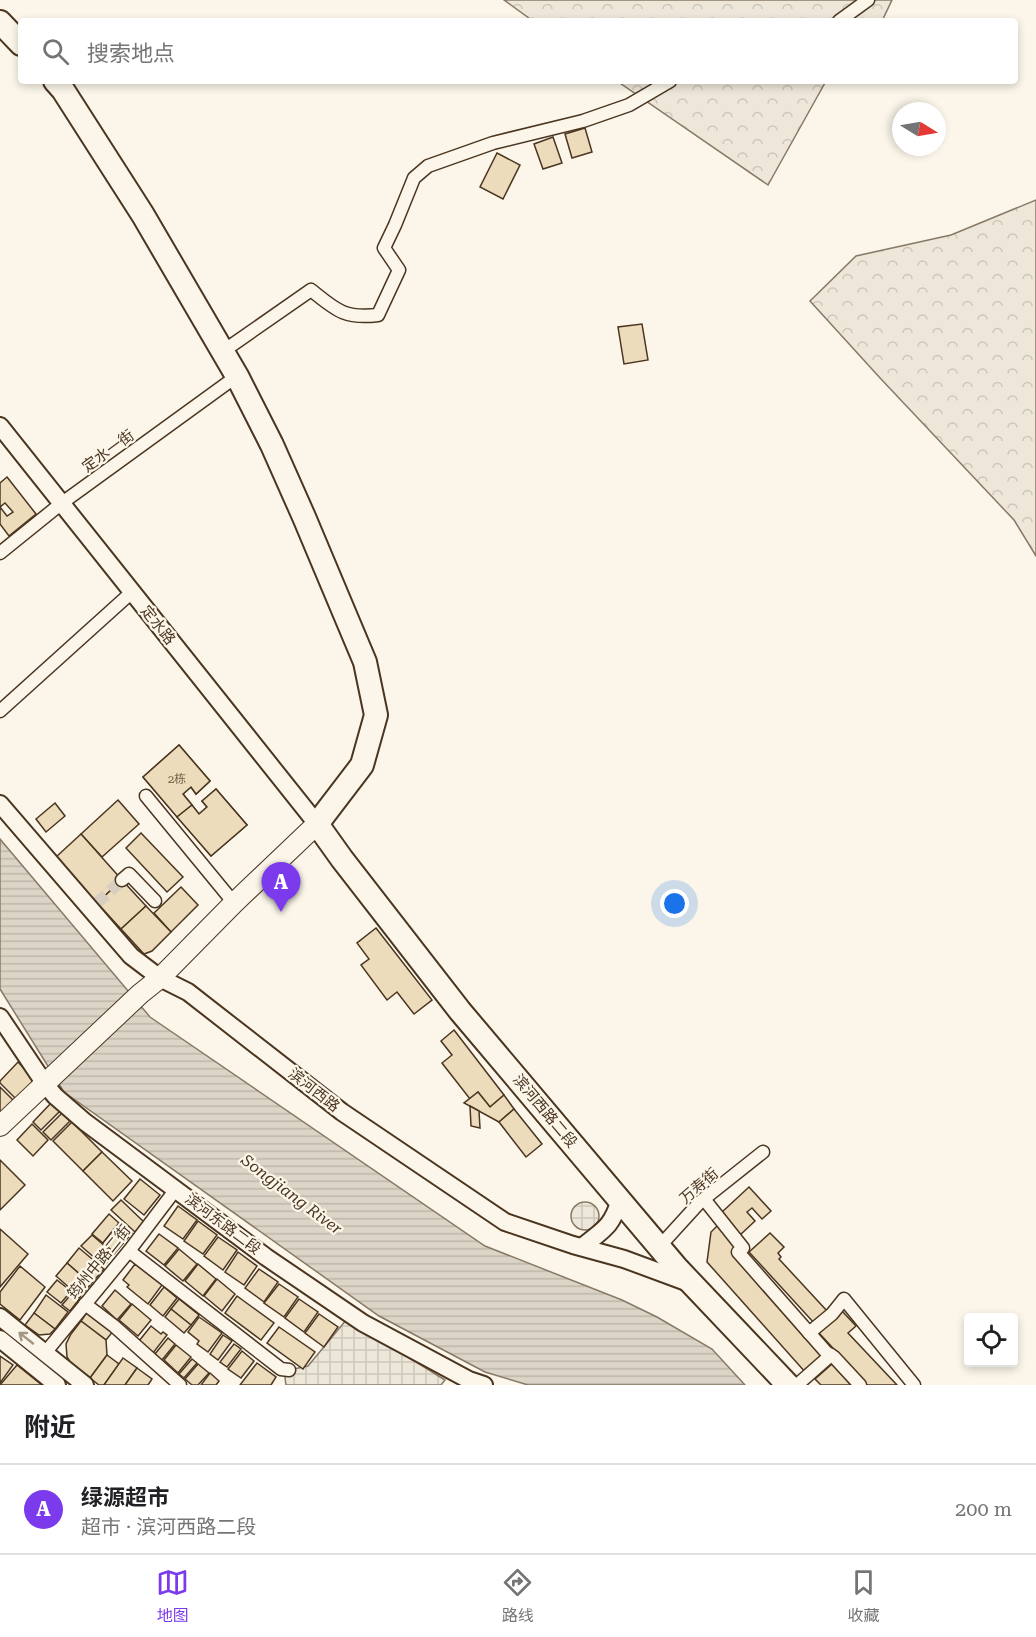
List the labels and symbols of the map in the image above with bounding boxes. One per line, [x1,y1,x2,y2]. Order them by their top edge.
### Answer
north arrow [892,102,946,156]
street label: 定水一街 [78,426,138,476]
street label: 定水路 [137,602,179,648]
house number: 2栋 [168,772,186,786]
pin: A [262,862,300,912]
your location [660,889,689,918]
street label: 滨河西路 [285,1064,343,1116]
street label: 滨河西路二段 [509,1071,581,1151]
water label: Songjiang River [237,1150,346,1239]
street label: 万寿街 [676,1164,722,1208]
street label: 滨河东路二段 [182,1190,264,1258]
street label: 筠州中路二街 [64,1221,134,1303]
one-way arrow [18,1332,34,1345]

